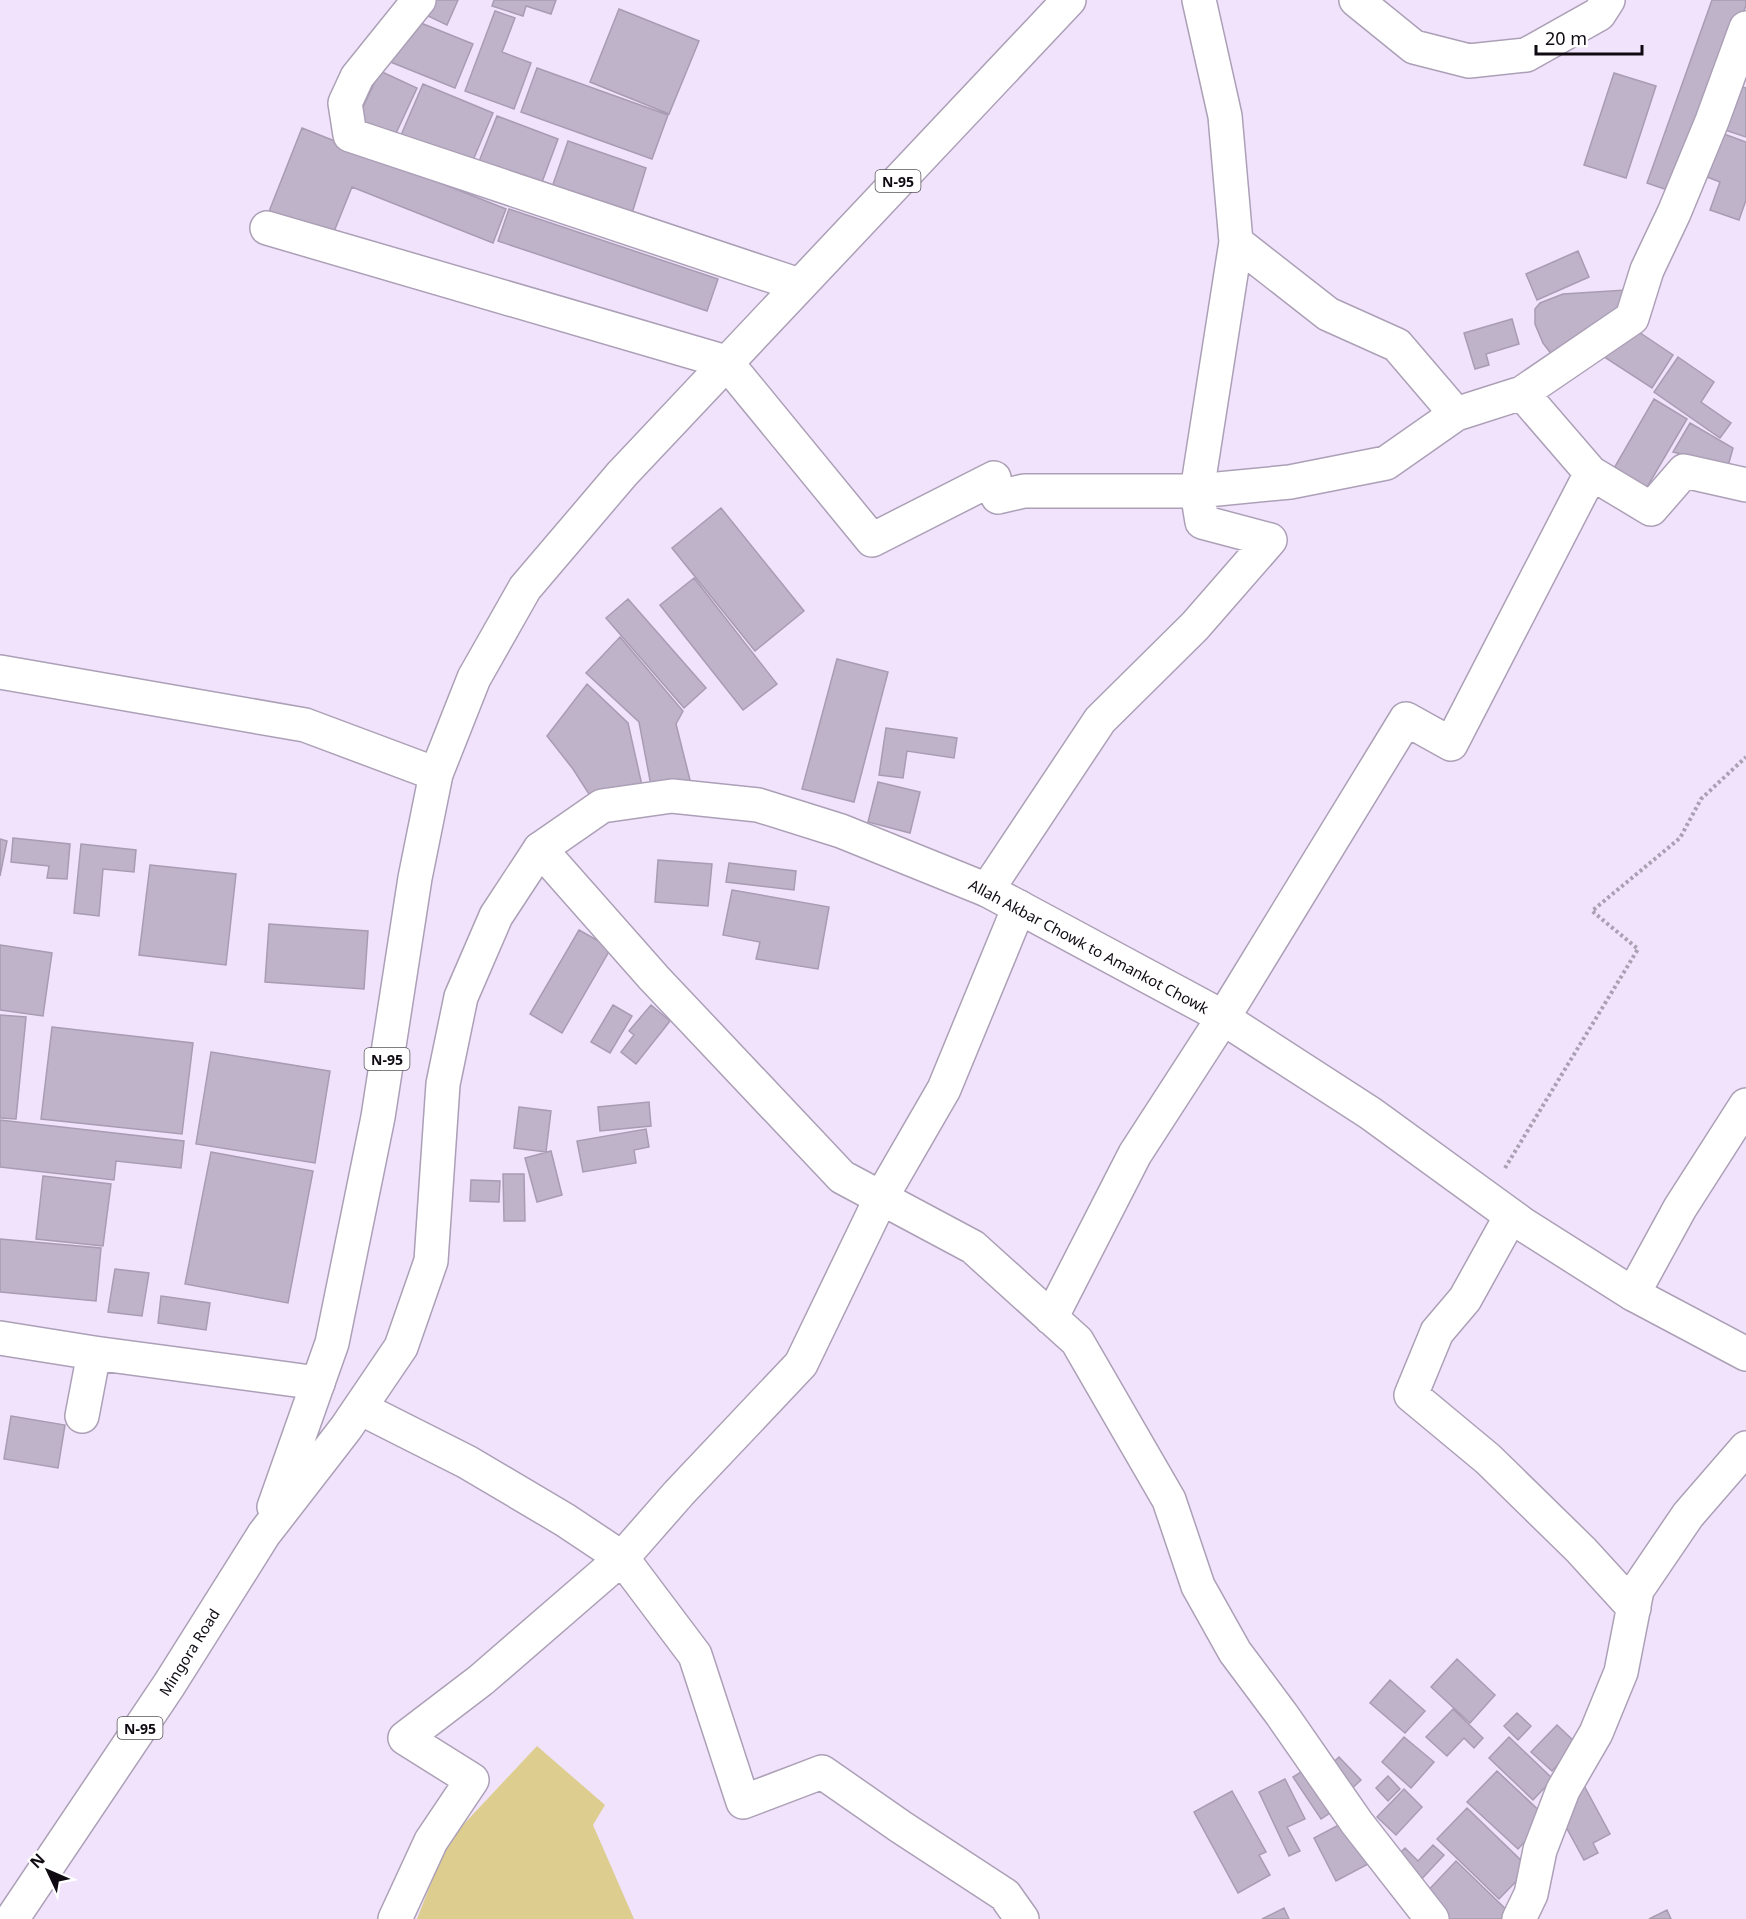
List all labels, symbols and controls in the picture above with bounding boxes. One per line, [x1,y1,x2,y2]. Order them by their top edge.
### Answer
scale bar [1536,18,1642,56]
text: 20 m [1545,26,1587,50]
road number: N-95 [876,170,920,192]
street label: Allah Akbar Chowk to Amankot Chowk [966,874,1212,1018]
road number: N-95 [364,1048,410,1070]
street label: Mingora Road [154,1605,224,1699]
road number: N-95 [118,1717,162,1739]
north arrow [18,1841,78,1901]
text: N [25,1848,50,1873]

